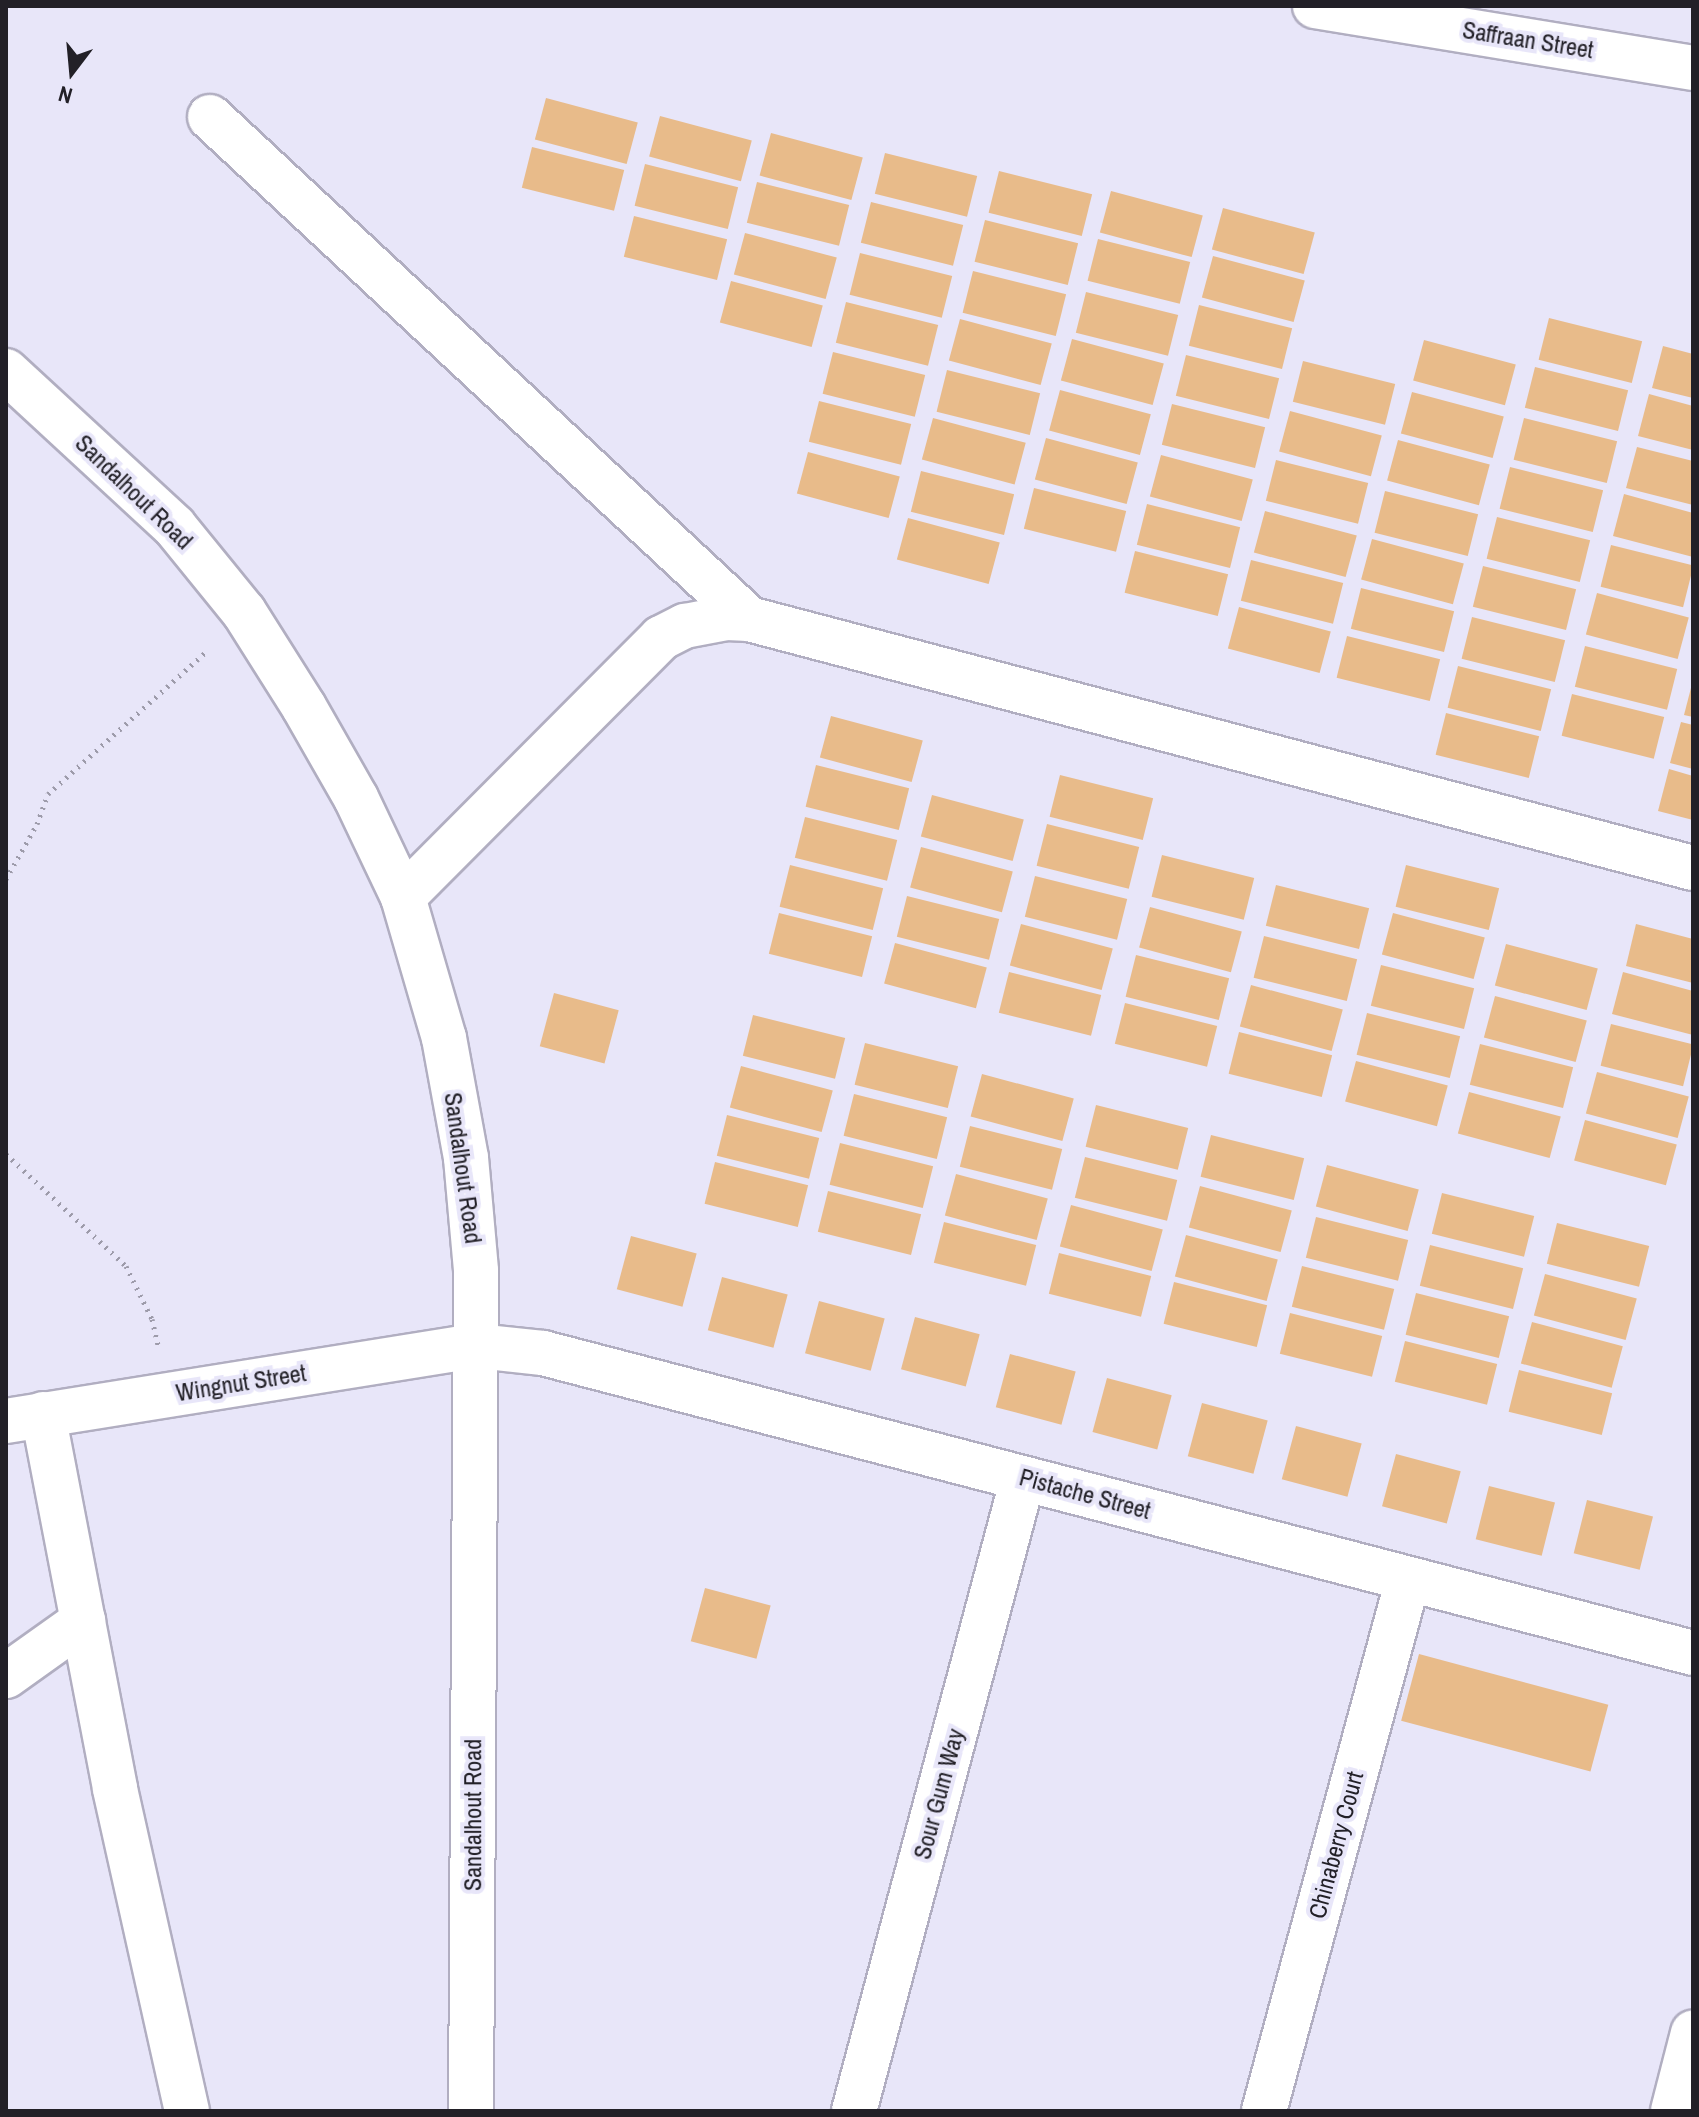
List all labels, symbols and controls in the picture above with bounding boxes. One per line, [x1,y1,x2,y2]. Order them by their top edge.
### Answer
street label: Saffraan Street [1461,15,1595,65]
north arrow [32,32,112,112]
text: N [55,79,76,111]
street label: Sandalhout Road [69,429,199,555]
street label: Sandalhout Road [438,1091,488,1245]
street label: Wingnut Street [174,1359,308,1407]
street label: Pistache Street [1016,1463,1154,1525]
street label: Sour Gum Way [908,1726,970,1862]
street label: Sandalhout Road [459,1739,487,1891]
street label: Chinaberry Court [1303,1768,1369,1922]

